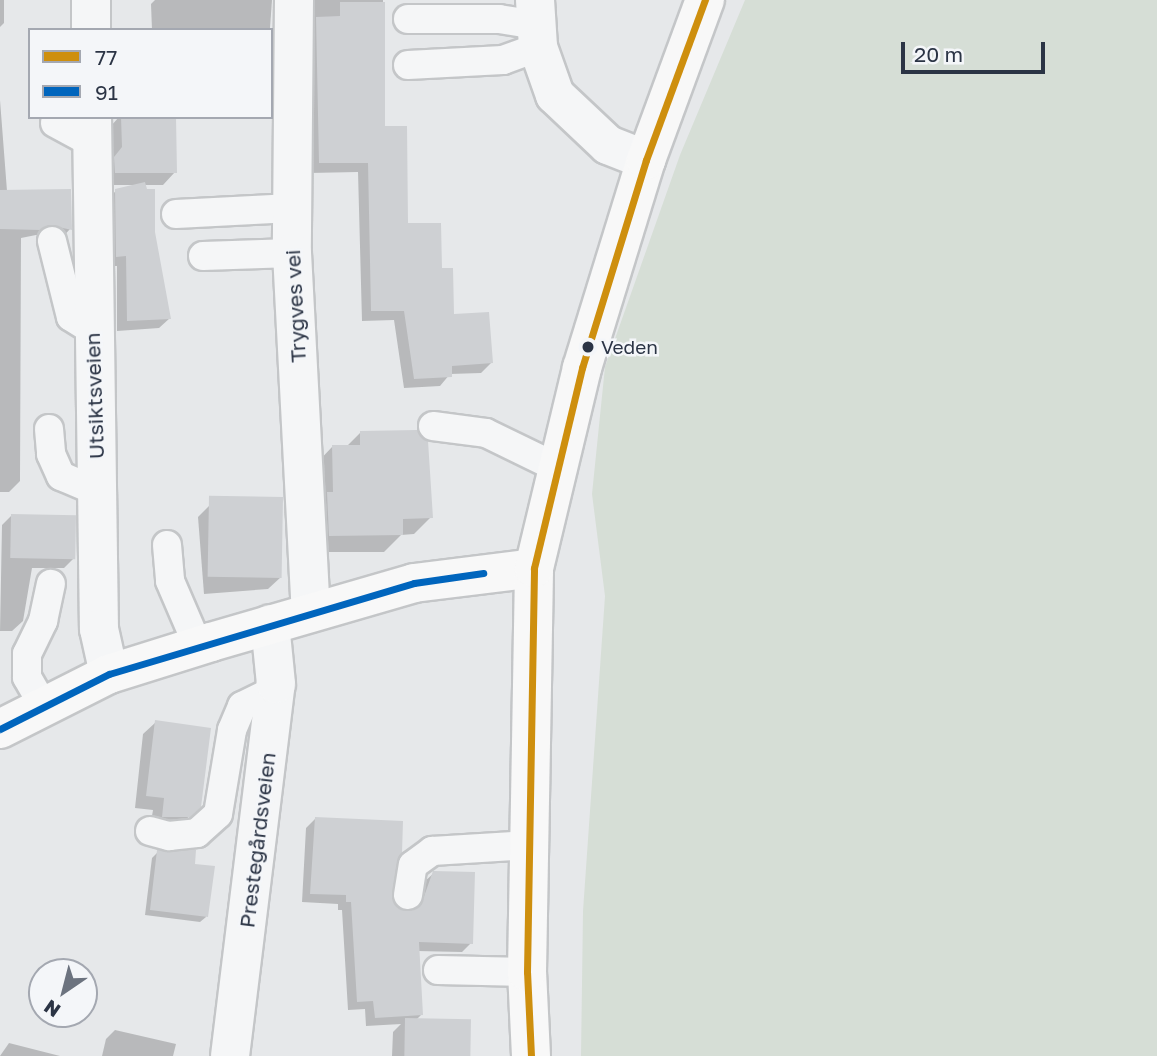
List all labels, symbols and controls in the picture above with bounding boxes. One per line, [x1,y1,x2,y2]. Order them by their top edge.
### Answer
legend [28,28,273,119]
scale bar [905,28,1048,72]
text: 20 m [914,41,963,67]
text: 77 [95,44,117,70]
text: 91 [95,79,118,105]
street label: Trygves vei [279,249,311,363]
street label: Utsiktsveien [79,332,109,460]
place label: Veden [601,336,658,358]
marker: Veden [581,340,595,354]
street label: Prestegårdsveien [234,751,280,929]
north arrow [28,958,98,1028]
text: N [39,995,64,1023]

